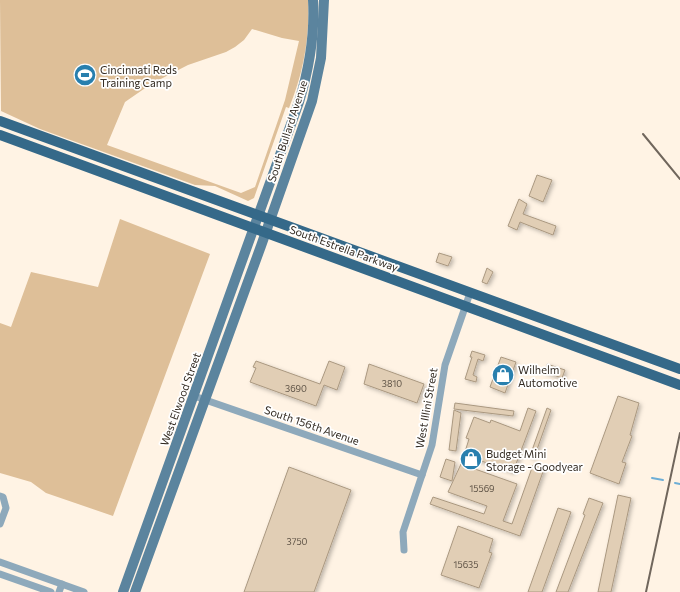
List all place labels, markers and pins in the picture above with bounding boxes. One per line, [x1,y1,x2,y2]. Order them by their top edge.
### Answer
sports icon: Cincinnati Reds Training Camp [72,62,98,88]
place label: Cincinnati Reds Training Camp [100,63,177,89]
shop icon: Wilhelm Automotive [490,362,516,388]
place label: Wilhelm Automotive [518,363,578,389]
shop icon: Budget Mini Storage - Goodyear [458,446,484,472]
place label: Budget Mini Storage - Goodyear [486,447,584,473]

